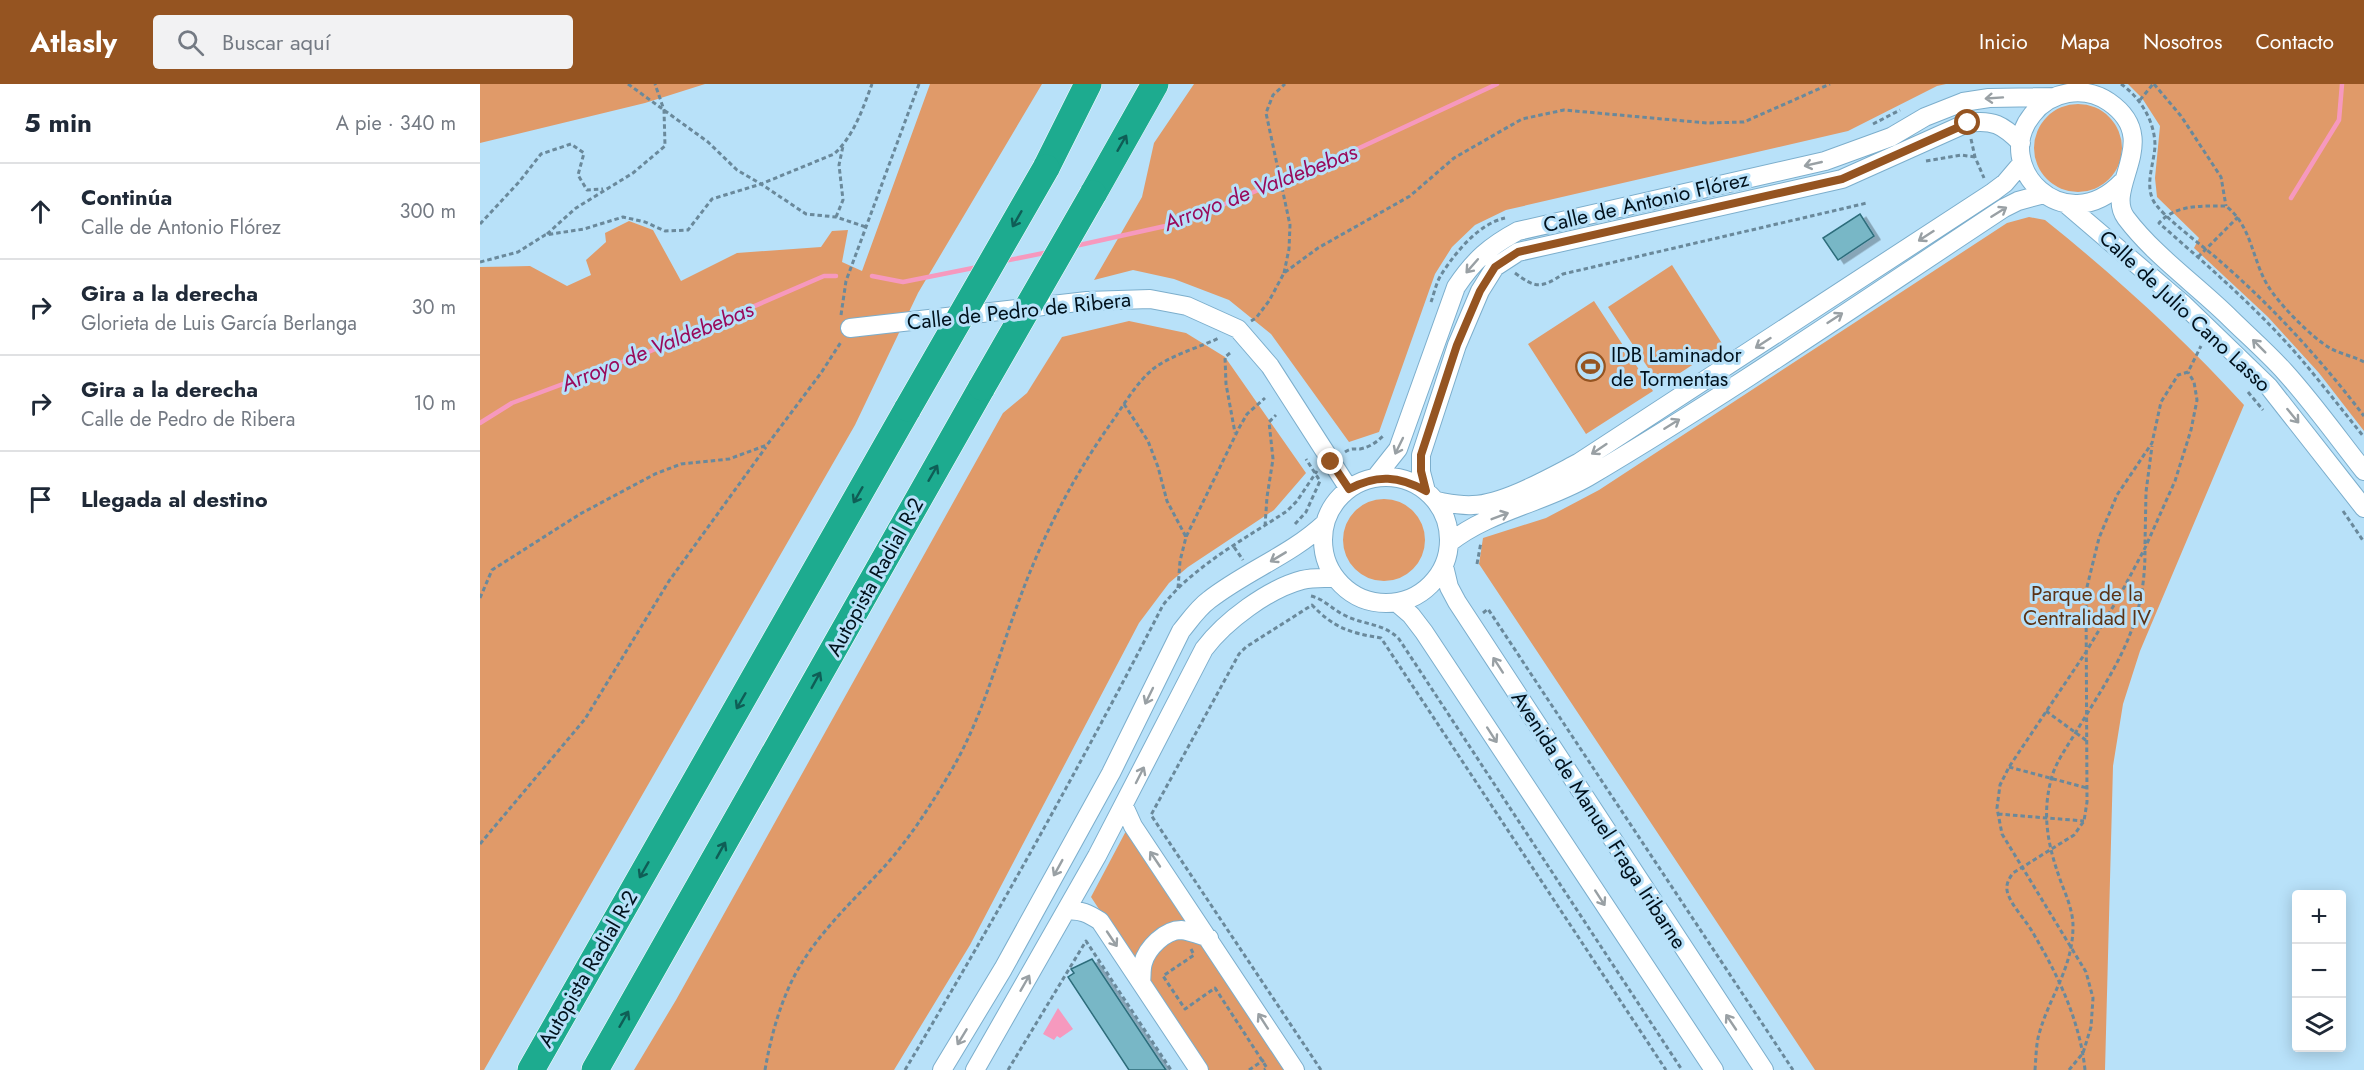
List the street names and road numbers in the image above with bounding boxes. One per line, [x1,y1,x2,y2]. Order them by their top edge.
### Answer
street label: Calle de Antonio Flórez [1540,164,1752,240]
street label: Calle de Julio Cano Lasso [2092,223,2278,399]
street label: Calle de Pedro de Ribera [906,284,1132,338]
street label: Autopista Radial R-2 [819,492,931,662]
street label: Avenida de Manuel Fraga Iribarne [1504,685,1694,955]
street label: Autopista Radial R-2 [531,885,645,1053]

